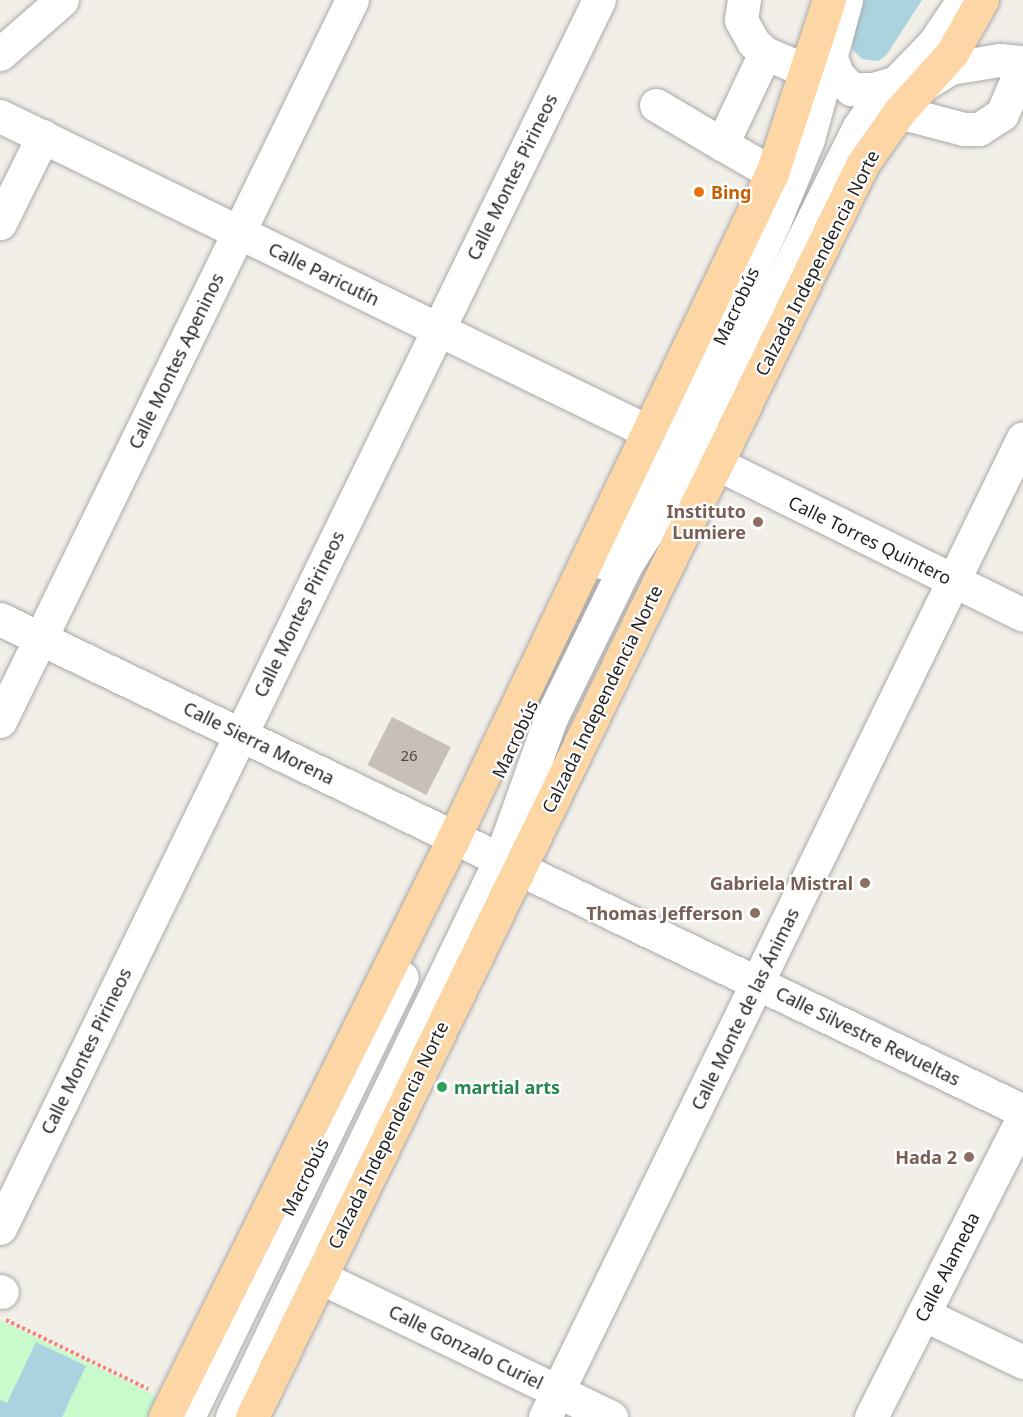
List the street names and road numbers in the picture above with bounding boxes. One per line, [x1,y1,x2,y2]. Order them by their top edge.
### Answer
street label: Calle Montes Pirineos [462,90,562,264]
street label: Calzada Independencia Norte [751,147,883,379]
street label: Calle Paricutín [265,238,383,310]
street label: Macrobús [708,263,764,349]
street label: Calle Montes Apeninos [124,270,228,452]
street label: Calle Torres Quintero [785,491,955,589]
street label: Calle Montes Pirineos [249,527,349,701]
street label: Calzada Independencia Norte [537,582,667,816]
street label: Macrobús [487,696,543,782]
street label: Calle Sierra Morena [180,697,338,789]
street label: Calle Monte de las Ánimas [687,904,803,1114]
street label: Calle Montes Pirineos [36,964,136,1138]
street label: Calle Silvestre Revueltas [772,982,964,1090]
street label: Calzada Independencia Norte [323,1018,453,1252]
street label: Macrobús [277,1135,333,1219]
street label: Calle Alameda [910,1209,984,1325]
street label: Calle Gonzalo Curiel [385,1300,547,1394]

